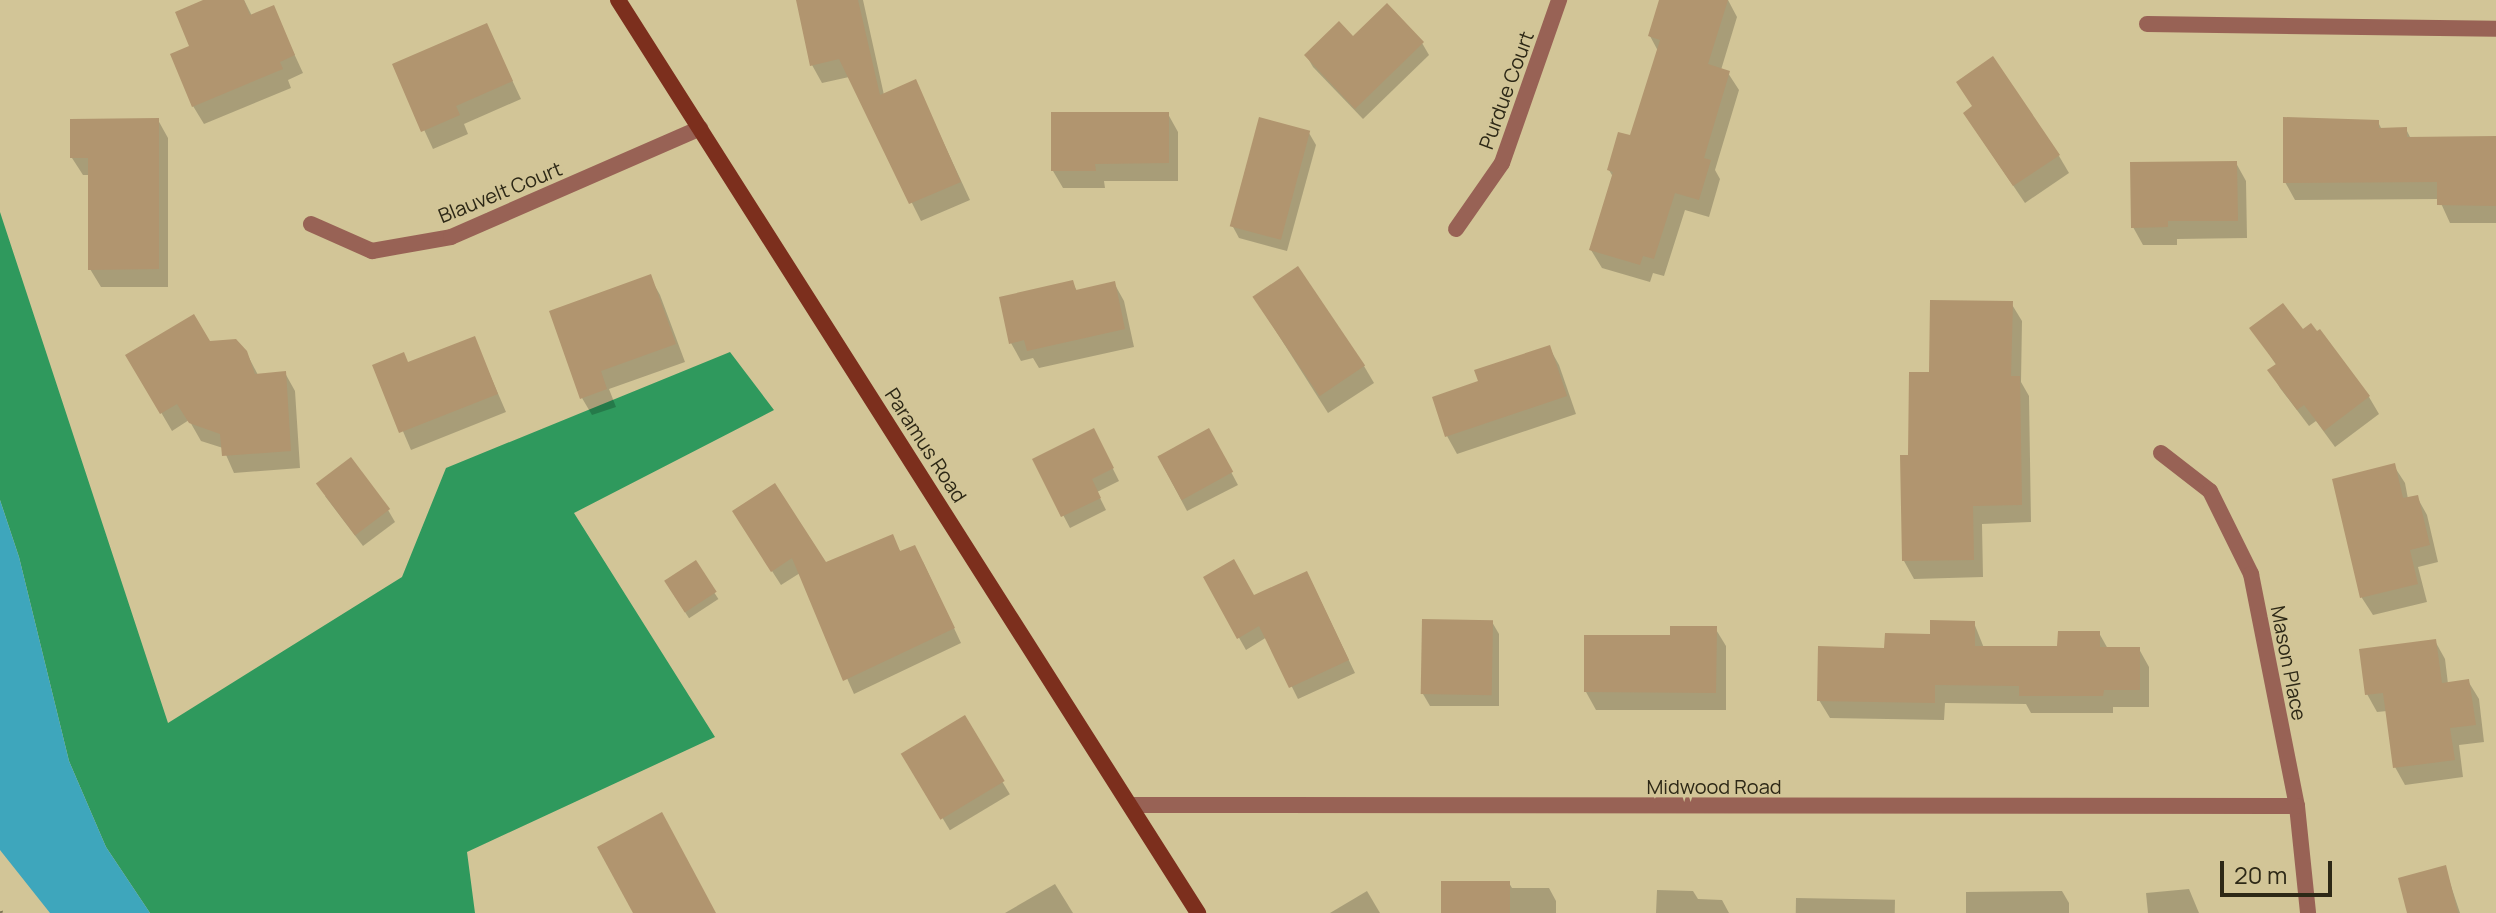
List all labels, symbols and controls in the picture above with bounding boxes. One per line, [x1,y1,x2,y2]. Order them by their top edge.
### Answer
street label: Purdue Court [1474,28,1538,152]
street label: Blauvelt Court [435,156,565,228]
street label: Paramus Road [880,383,972,507]
street label: Mason Place [2266,604,2312,722]
street label: Midwood Road [1646,774,1782,798]
scale bar [2224,845,2336,895]
text: 20 m [2234,858,2287,891]

